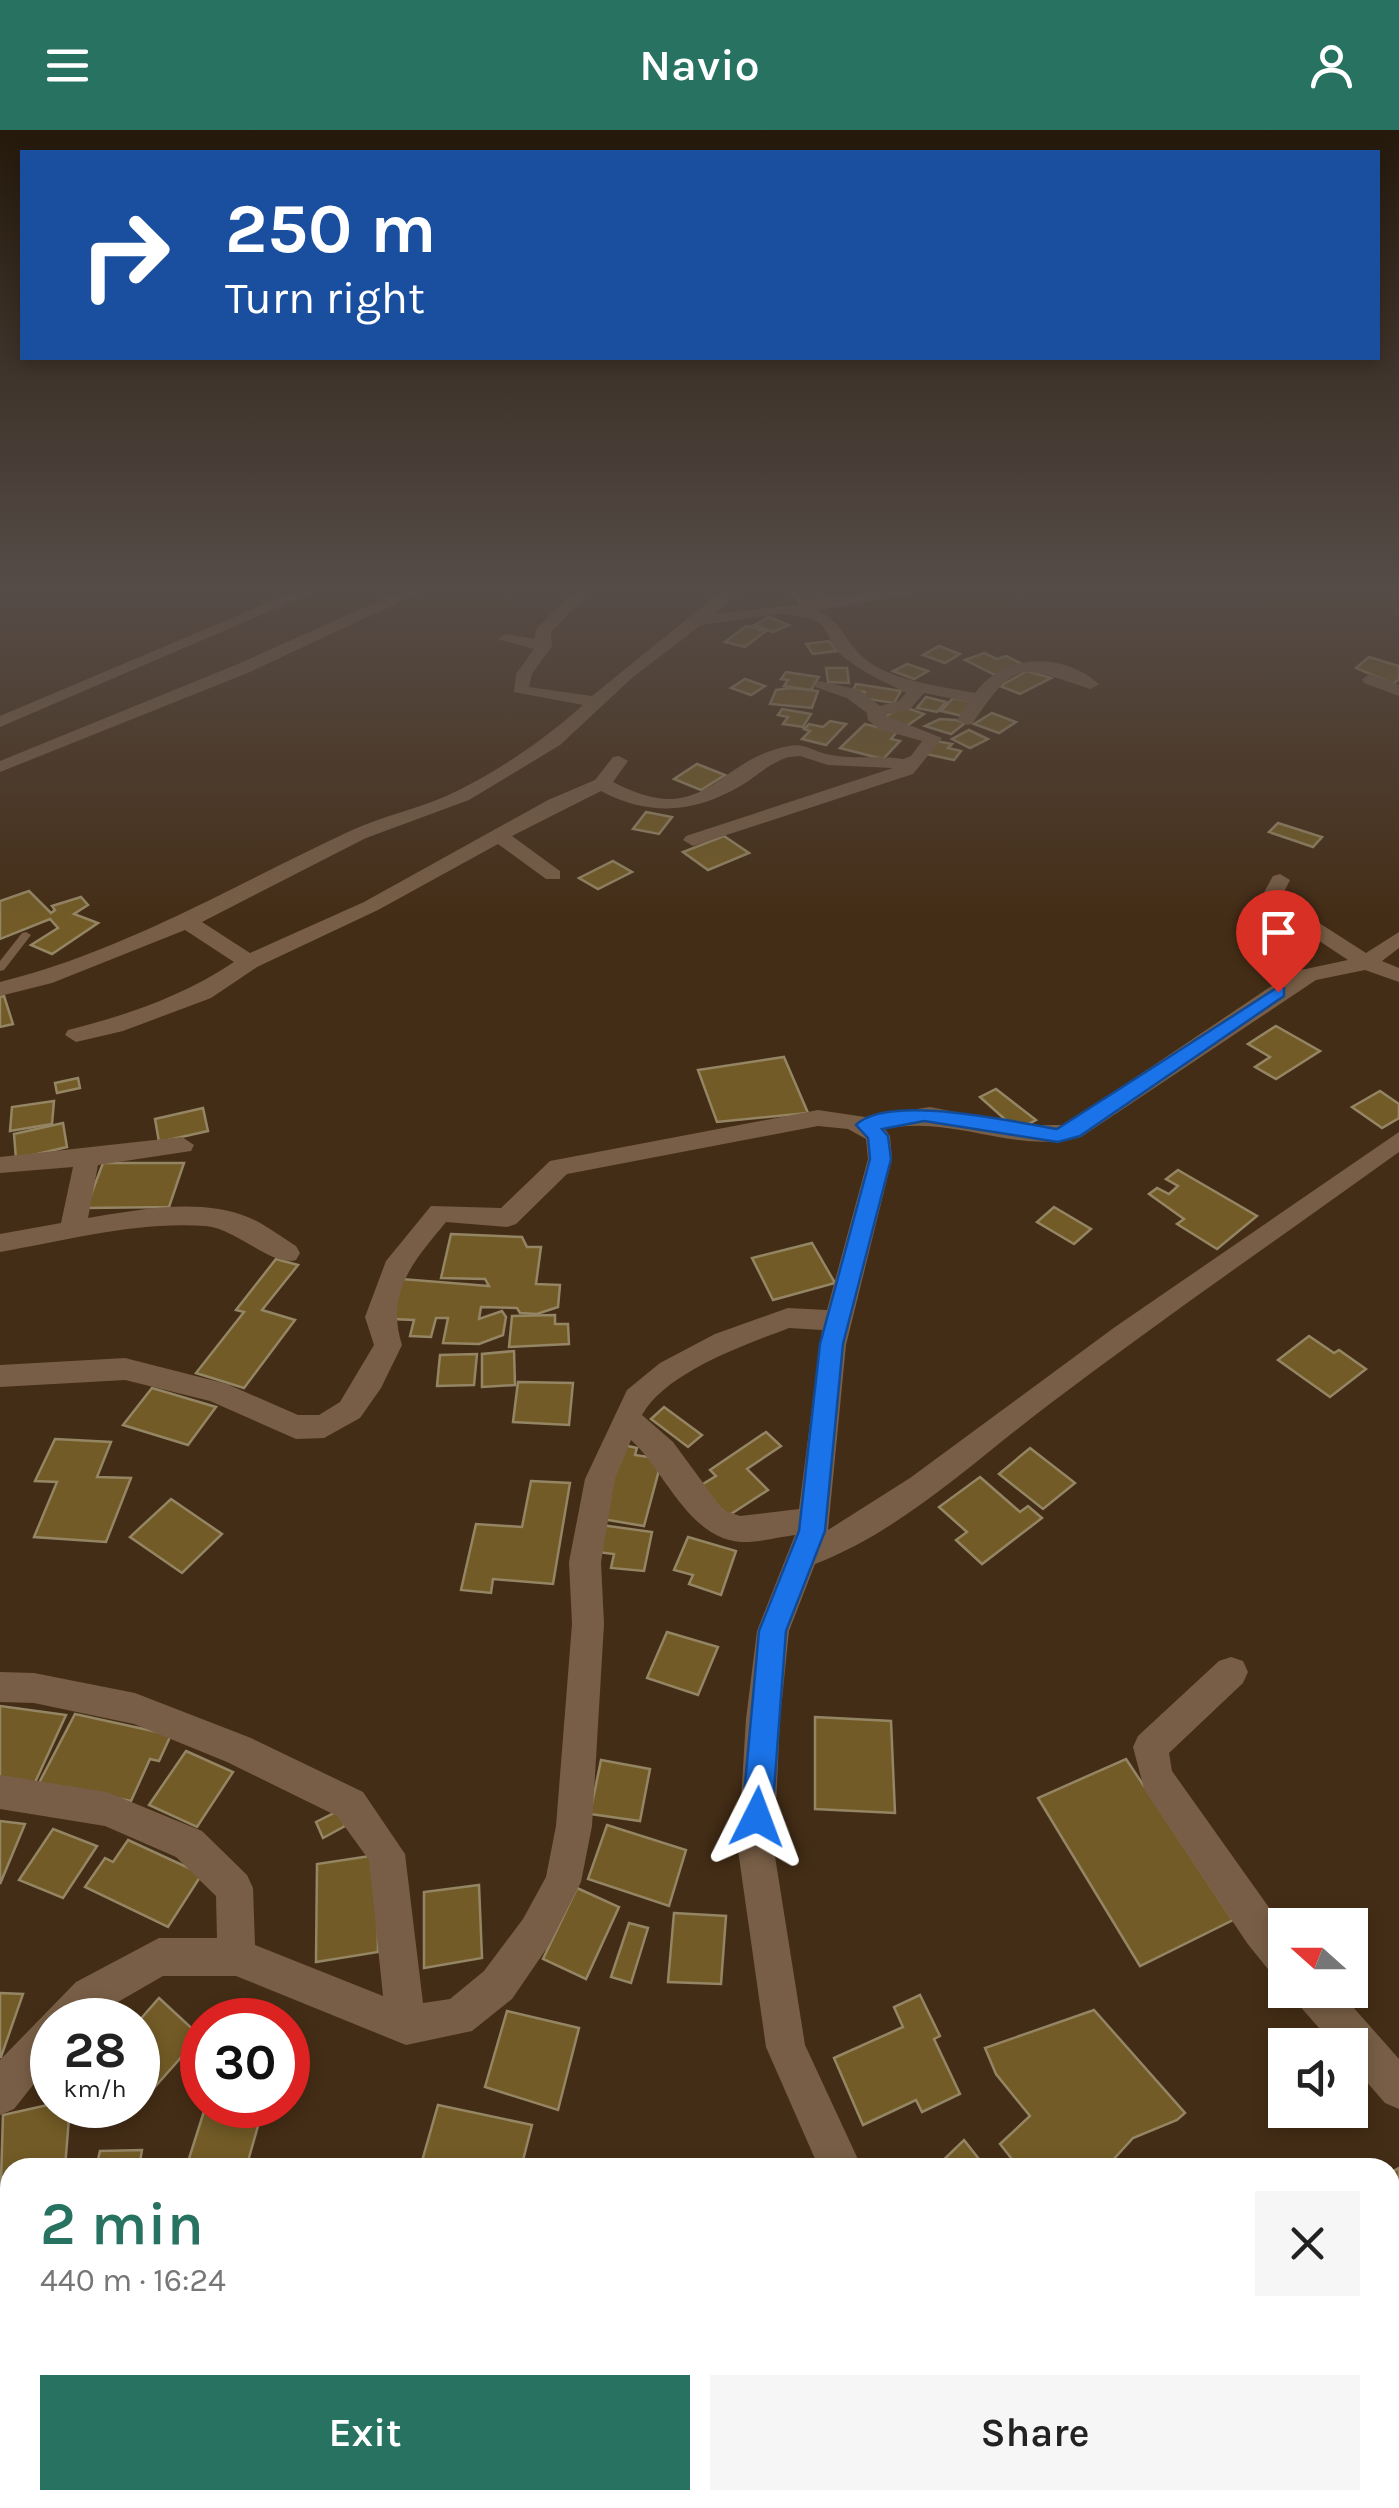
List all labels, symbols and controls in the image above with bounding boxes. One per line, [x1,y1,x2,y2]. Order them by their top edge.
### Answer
icon: menu [40,38,95,93]
icon: person [1304,38,1359,93]
text: Navio [639,39,760,91]
text: 250 m [225,188,437,270]
icon: right [60,190,190,320]
text: Turn right [225,272,425,324]
pin [1236,890,1321,993]
icon: arrive [1251,905,1306,960]
position arrow [705,1765,809,1869]
north arrow [1268,1908,1368,2008]
map controls [1268,1908,1368,2128]
speed limit sign: 30 [180,1998,310,2128]
text: 28 [64,2021,126,2080]
button: sound [1268,2028,1368,2128]
text: km/h [63,2074,127,2103]
text: 2 min [40,2189,204,2259]
button: close [1255,2191,1360,2296]
text: 440 m · 16:24 [40,2262,226,2299]
button: Exit [40,2375,690,2490]
button: Share [710,2375,1360,2490]

